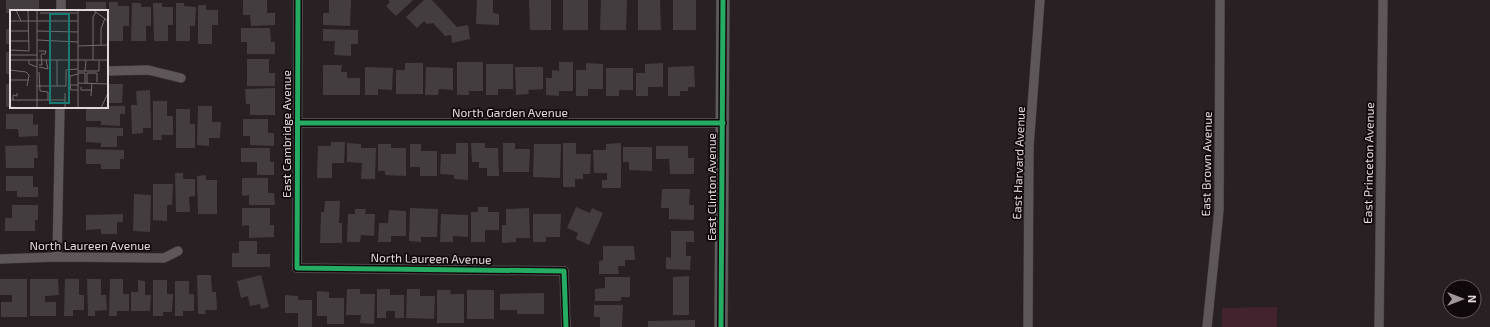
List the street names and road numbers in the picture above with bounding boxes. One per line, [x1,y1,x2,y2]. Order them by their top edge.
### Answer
street label: East Cambridge Avenue [279,70,293,198]
street label: East Princeton Avenue [1360,102,1376,224]
street label: North Garden Avenue [452,105,568,119]
street label: East Harvard Avenue [1009,106,1027,220]
street label: East Brown Avenue [1198,111,1214,217]
street label: East Clinton Avenue [704,133,718,241]
street label: North Laureen Avenue [29,238,151,252]
street label: North Laureen Avenue [370,250,492,266]

